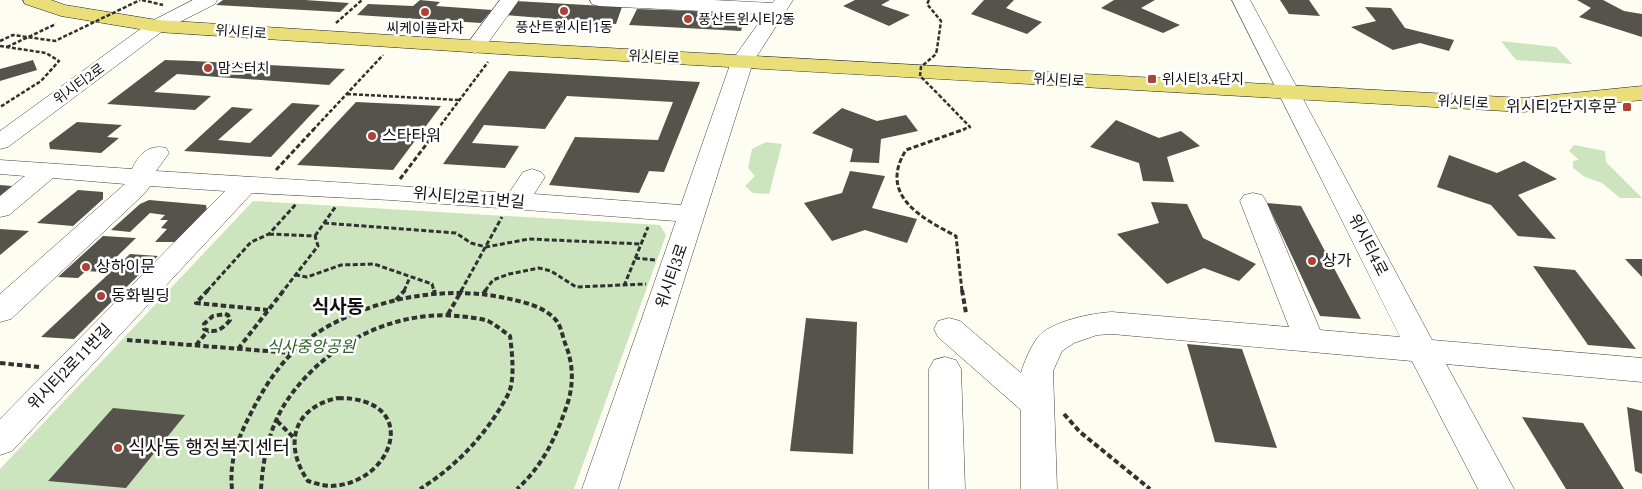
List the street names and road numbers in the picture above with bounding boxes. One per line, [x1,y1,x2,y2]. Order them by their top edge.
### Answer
street label: 위시티로 [215,20,268,44]
street label: 위시티로 [628,45,680,69]
street label: 위시티2로 [49,58,109,110]
street label: 위시티로 [1033,68,1085,92]
street label: 위시티로 [1437,90,1489,114]
street label: 위시티2로11번길 [412,181,526,215]
street label: 위시티4로 [1342,210,1394,280]
street label: 위시티3로 [650,240,694,312]
street label: 위시티2로11번길 [22,318,118,416]

